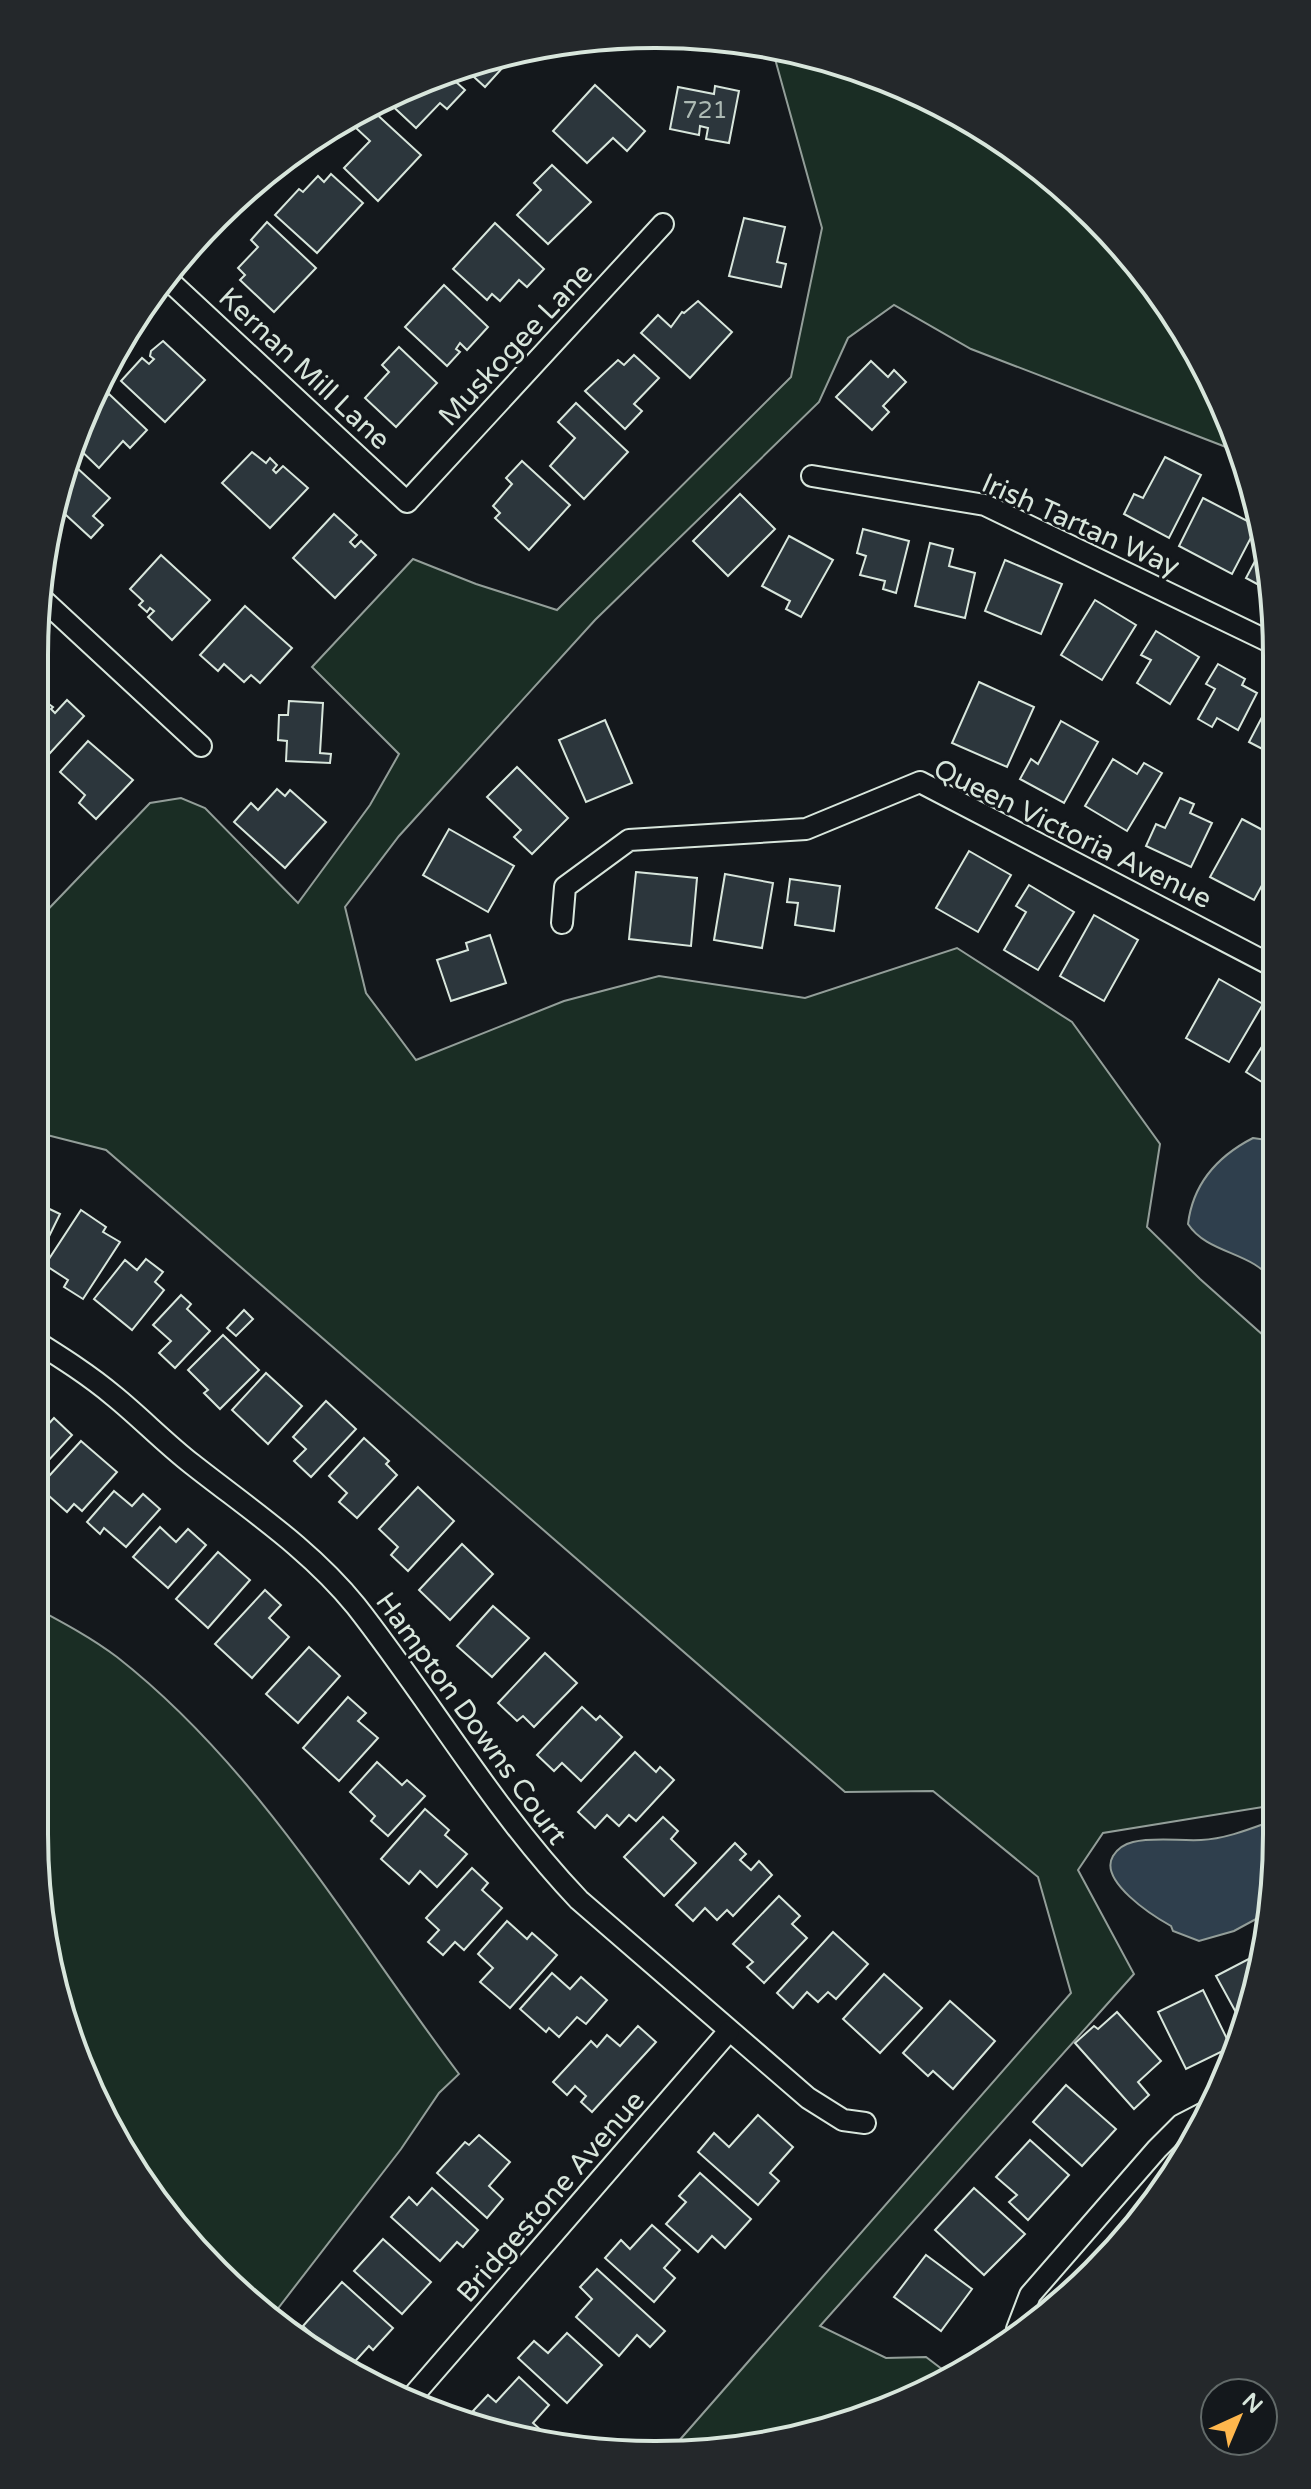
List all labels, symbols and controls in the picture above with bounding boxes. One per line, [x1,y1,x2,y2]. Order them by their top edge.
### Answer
house number: 721 [682,96,728,125]
street label: Muskogee Lane [431,256,600,433]
street label: Kernan Mill Lane [211,281,397,457]
street label: Irish Tartan Way [976,466,1185,584]
street label: Queen Victoria Avenue [928,752,1217,916]
street label: Hampton Downs Court [368,1586,574,1852]
street label: Bridgestone Avenue [450,2084,652,2309]
north arrow [1199,2377,1279,2457]
text: N [1237,2388,1268,2419]

